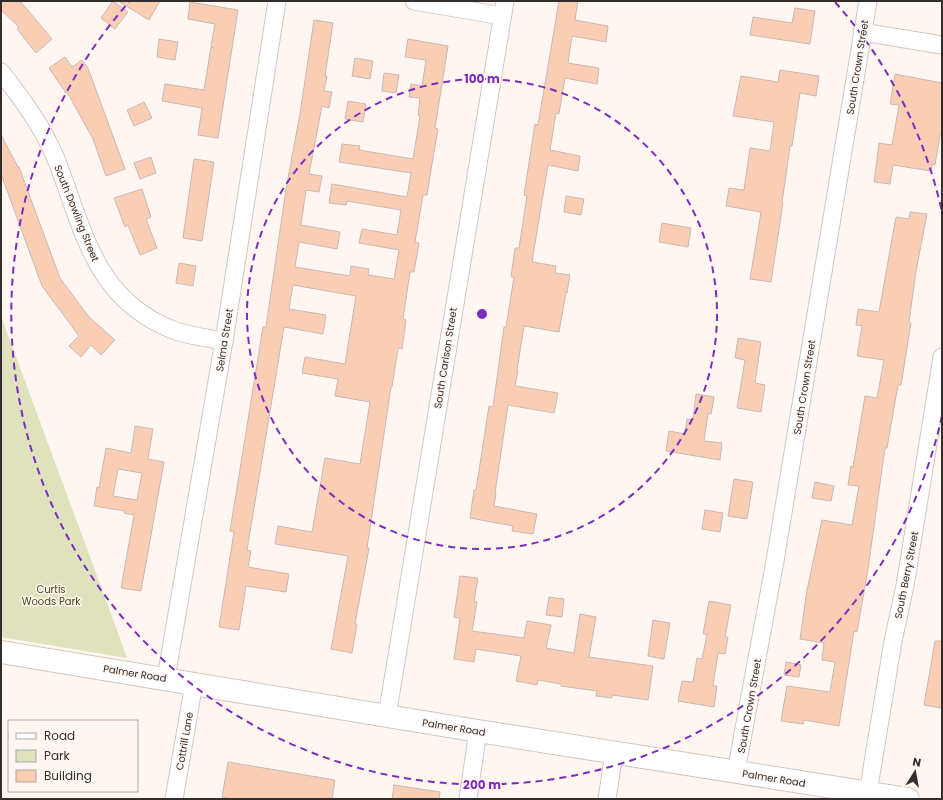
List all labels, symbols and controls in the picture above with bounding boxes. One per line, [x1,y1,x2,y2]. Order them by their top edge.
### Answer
street label: South Crown Street [843,18,872,116]
text: 100 m [464,70,500,87]
street label: South Dowling Street [50,163,103,264]
street label: South Carlson Street [430,306,461,410]
street label: Selma Street [212,307,237,373]
centre of rings [475,307,489,321]
street label: South Crown Street [790,338,819,436]
street label: South Berry Street [891,530,922,620]
park label: Curtis Woods Park [22,582,81,609]
street label: South Crown Street [734,657,765,755]
street label: Palmer Road [102,661,168,686]
street label: Cottrill Lane [172,711,197,771]
street label: Palmer Road [421,715,487,740]
legend [8,720,138,792]
text: Road [44,727,75,744]
text: Park [44,747,71,764]
north arrow [895,752,935,792]
text: N [911,754,922,771]
street label: Palmer Road [741,766,807,791]
text: Building [44,767,92,784]
text: 200 m [463,776,501,793]

